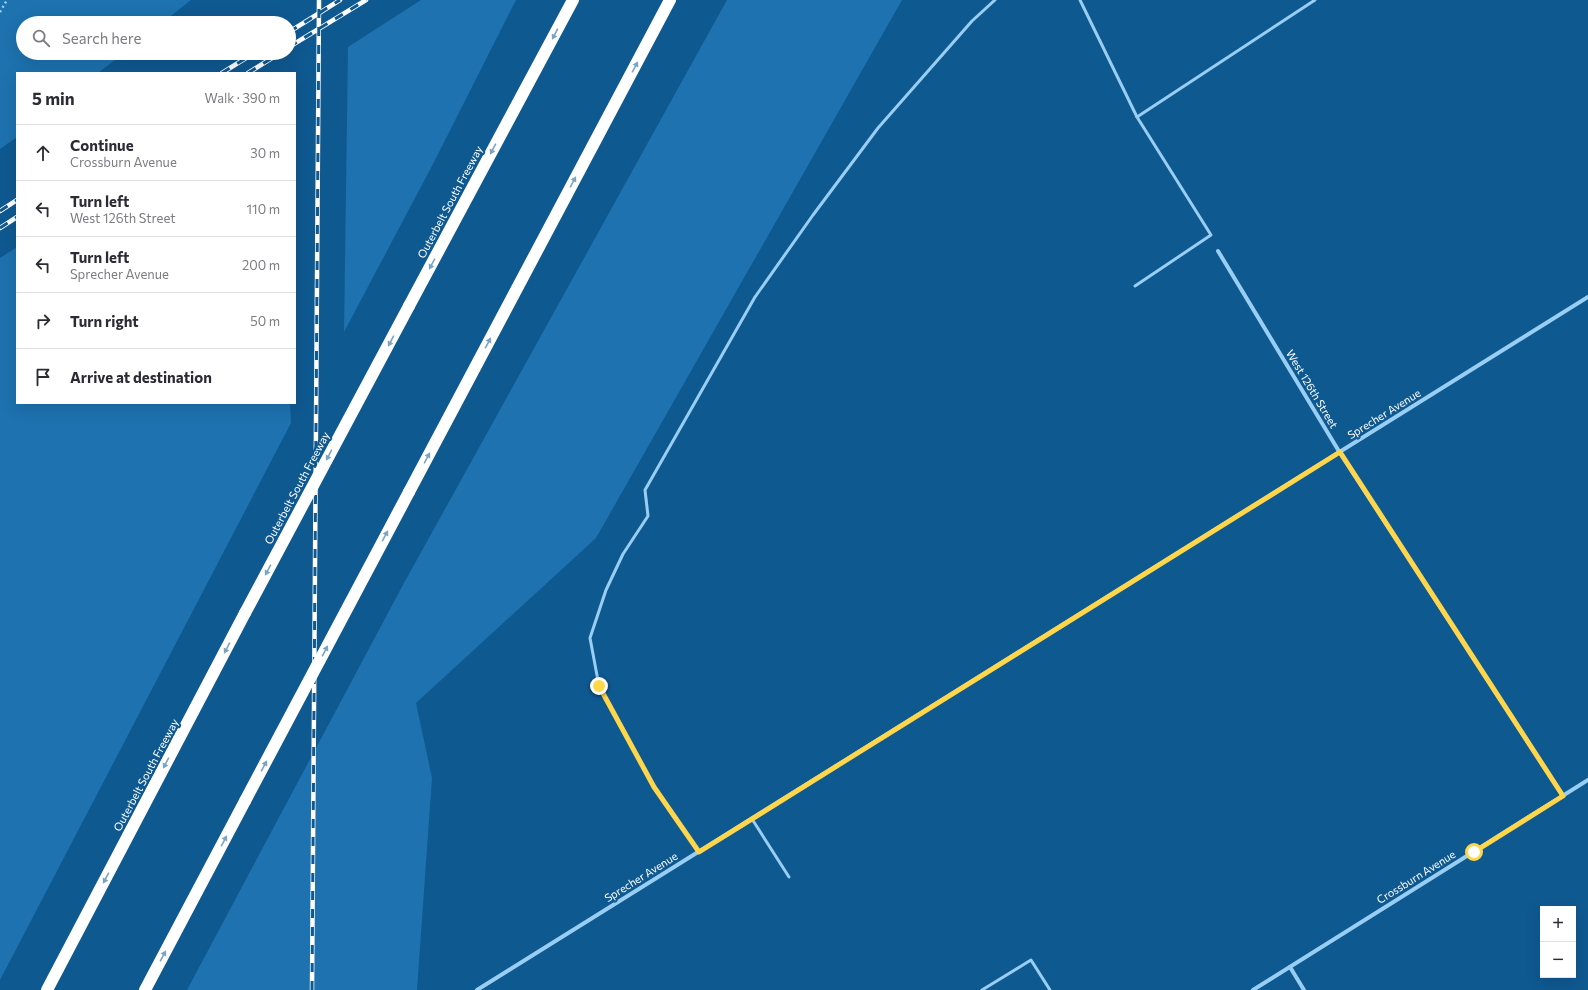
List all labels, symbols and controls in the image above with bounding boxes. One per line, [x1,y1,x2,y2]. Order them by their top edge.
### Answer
search box [16,16,296,60]
icon: search [30,27,52,49]
text: Search here [62,29,141,47]
one-way arrow [551,29,558,40]
one-way arrow [631,61,638,73]
text: 5 min [32,88,75,109]
text: Walk · 390 m [205,90,280,106]
text: Continue [70,136,134,154]
icon: ahead [32,142,54,164]
street label: Outerbelt South Freeway [414,143,485,260]
one-way arrow [490,143,497,155]
text: 30 m [250,145,280,161]
text: Crossburn Avenue [70,154,177,170]
one-way arrow [570,176,577,188]
text: Turn left [70,192,129,210]
icon: left [32,198,54,220]
text: 110 m [247,201,280,217]
text: West 126th Street [70,210,176,226]
text: Turn left [70,248,129,266]
icon: left [32,254,54,276]
text: 200 m [242,257,280,273]
one-way arrow [429,258,435,269]
text: Sprecher Avenue [70,266,169,282]
icon: right [32,310,54,332]
text: Turn right [70,312,139,330]
text: 50 m [250,313,280,329]
one-way arrow [387,335,394,347]
one-way arrow [485,337,491,349]
street label: West 126th Street [1284,347,1341,431]
icon: arrive [32,366,54,388]
text: Arrive at destination [70,368,212,386]
street label: Sprecher Avenue [1345,386,1423,441]
street label: Outerbelt South Freeway [261,429,332,546]
one-way arrow [326,450,333,461]
one-way arrow [424,452,430,463]
one-way arrow [382,531,389,542]
one-way arrow [265,564,271,576]
one-way arrow [223,642,230,654]
one-way arrow [321,646,328,657]
route end [590,677,608,695]
street label: Outerbelt South Freeway [110,716,181,833]
one-way arrow [163,757,170,769]
one-way arrow [260,760,267,772]
one-way arrow [221,835,227,847]
route start [1465,843,1483,861]
street label: Crossburn Avenue [1374,847,1458,906]
street label: Sprecher Avenue [602,849,680,904]
one-way arrow [103,872,109,884]
map controls [1540,906,1576,978]
button: + [1540,906,1576,942]
button: − [1540,942,1576,978]
one-way arrow [160,950,166,961]

